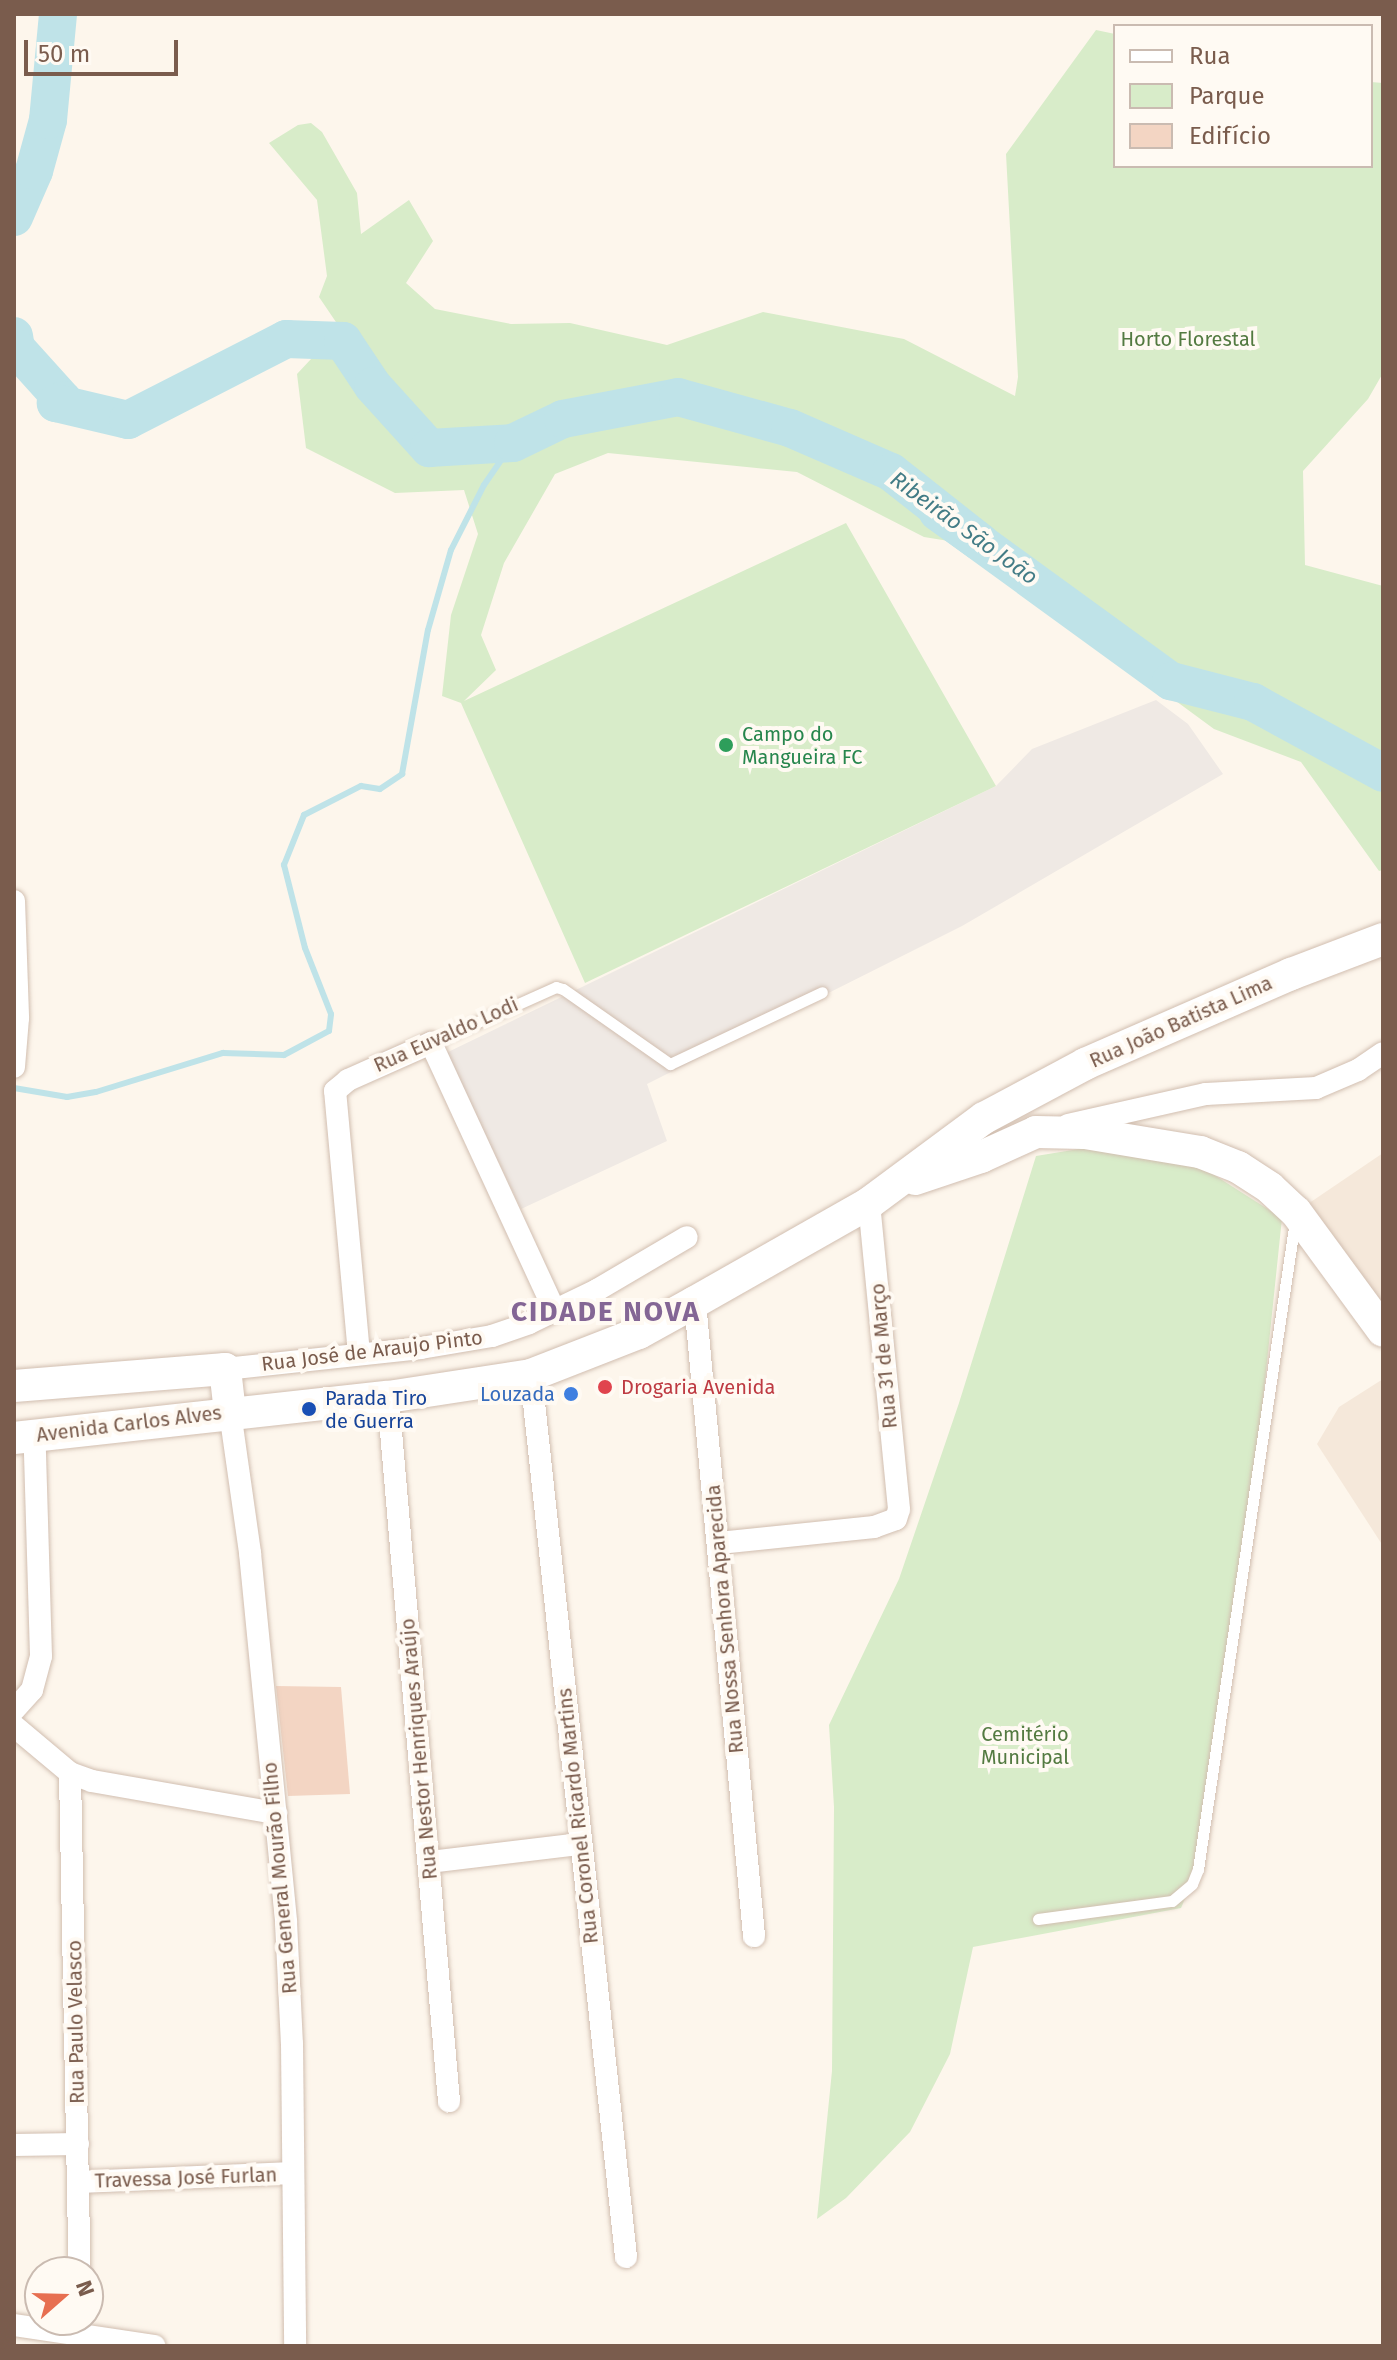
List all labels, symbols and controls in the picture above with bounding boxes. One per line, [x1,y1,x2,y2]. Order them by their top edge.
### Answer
scale bar [28,24,182,74]
legend [1113,24,1373,168]
text: 50 m [38,40,90,68]
text: Rua [1189,42,1231,70]
text: Parque [1189,82,1265,110]
text: Edifício [1189,122,1271,150]
park label: Horto Florestal [1121,327,1255,351]
water label: Ribeirão São João [885,466,1043,590]
place label: Campo do Mangueira FC [742,722,862,769]
marker: Campo do Mangueira FC [717,736,735,754]
street label: Rua João Batista Lima [1086,971,1276,1073]
street label: Rua Euvaldo Lodi [370,992,522,1078]
street label: Rua 31 de Março [866,1282,902,1430]
district label: CIDADE NOVA [511,1295,701,1329]
street label: Rua José de Araujo Pinto [260,1326,484,1376]
place label: Drogaria Avenida [621,1375,775,1399]
marker: Drogaria Avenida [596,1378,614,1396]
place label: Louzada [480,1382,555,1406]
marker: Louzada [562,1385,580,1403]
place label: Parada Tiro de Guerra [325,1386,427,1433]
marker: Parada Tiro de Guerra [300,1400,318,1418]
street label: Avenida Carlos Alves [35,1401,223,1447]
street label: Rua Nossa Senhora Aparecida [701,1484,749,1754]
street label: Rua Nestor Henriques Araújo [396,1617,442,1881]
street label: Rua Coronel Ricardo Martins [553,1687,603,1945]
park label: Cemitério Municipal [981,1723,1069,1770]
street label: Rua General Mourão Filho [258,1761,302,1995]
street label: Rua Paulo Velasco [63,1940,89,2104]
street label: Travessa José Furlan [94,2163,278,2193]
north arrow [24,2256,104,2336]
text: N [70,2277,100,2300]

